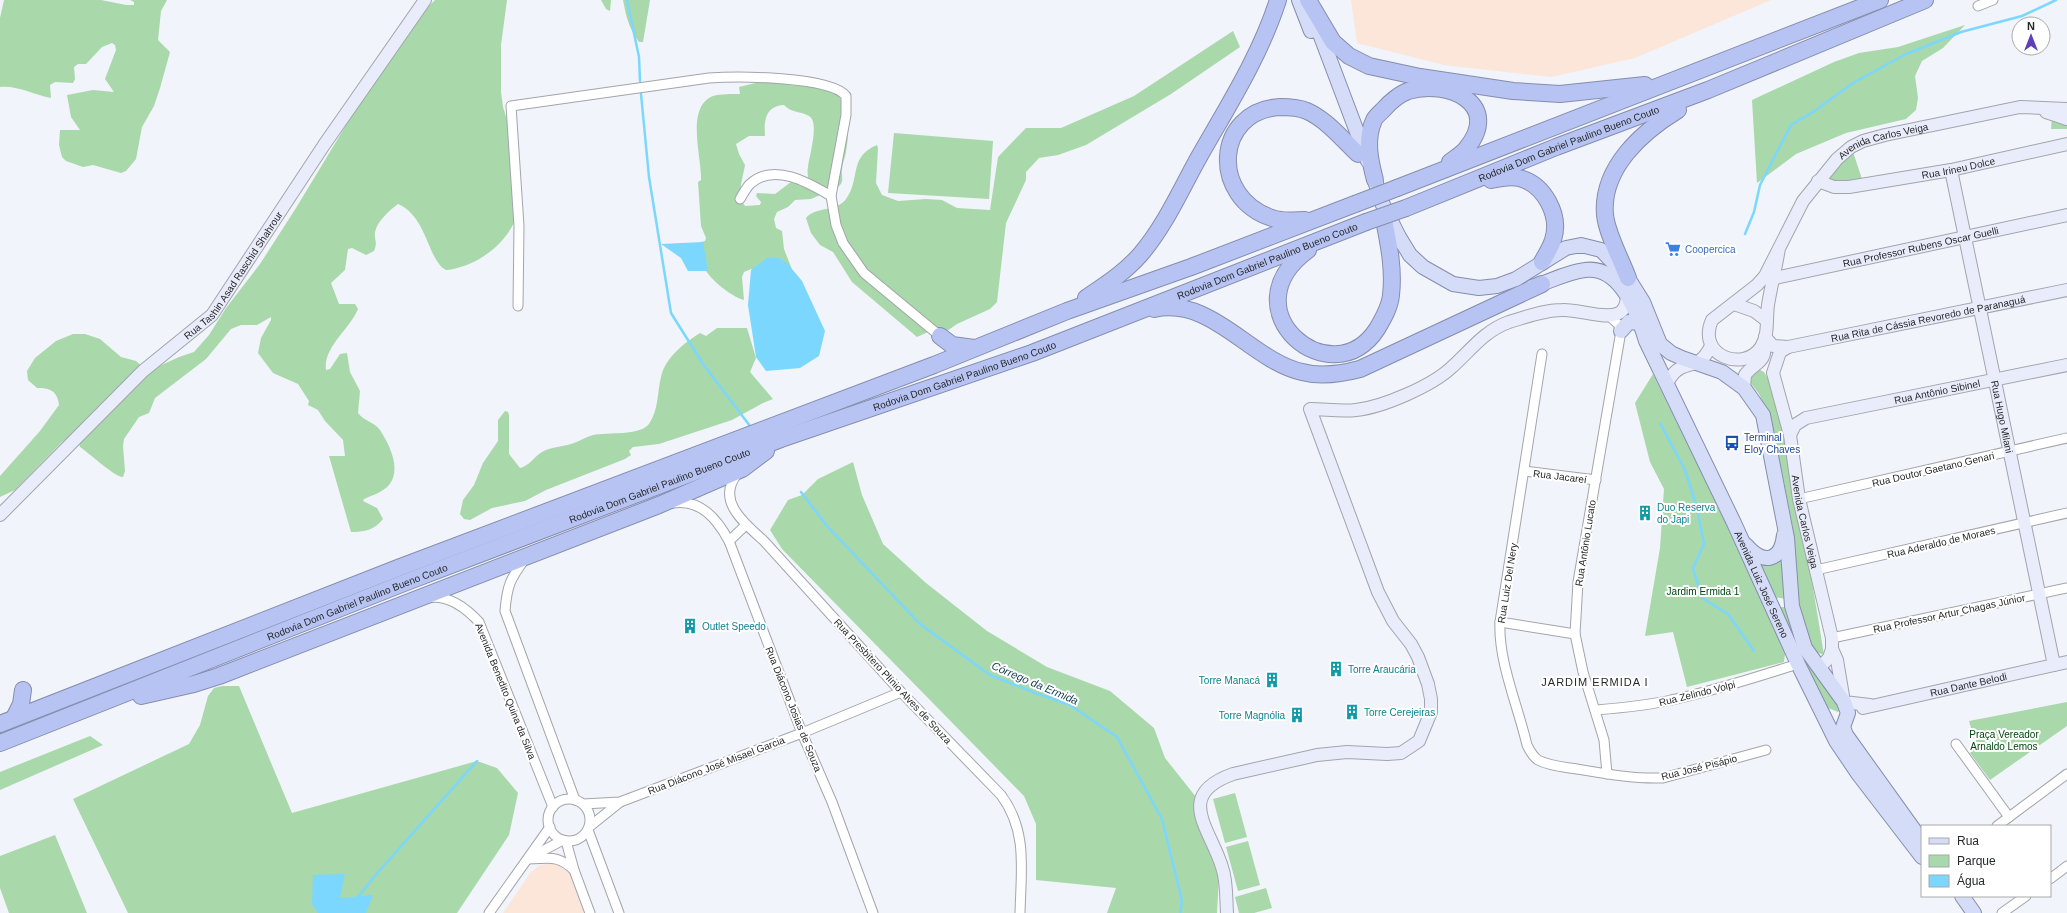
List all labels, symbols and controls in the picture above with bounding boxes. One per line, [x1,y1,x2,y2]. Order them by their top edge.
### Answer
north arrow [2011,16,2051,56]
text: N [2027,20,2035,32]
street label: Rodovia Dom Gabriel Paulino Bueno Couto [1477,104,1661,184]
street label: Avenida Carlos Veiga [1836,121,1930,162]
street label: Rua Irineu Dolce [1921,155,1996,181]
street label: Rua Tashin Asad Raschid Shahrour [182,209,285,342]
street label: Rodovia Dom Gabriel Paulino Bueno Couto [1175,221,1360,302]
street label: Rua Professor Rubens Oscar Guelli [1842,225,2000,269]
supermarket icon: Coopercica [1664,240,1682,258]
place label: Coopercica [1685,244,1736,255]
street label: Rua Rita de Cássia Revoredo de Paranaguá [1830,294,2027,344]
street label: Rodovia Dom Gabriel Paulino Bueno Couto [871,339,1058,413]
street label: Rua Antônio Sibinel [1893,378,1981,406]
street label: Rua Hugo Milani [1989,379,2015,454]
place label: Terminal Eloy Chaves [1744,432,1800,455]
bus stop icon: Terminal Eloy Chaves [1723,434,1741,452]
street label: Rodovia Dom Gabriel Paulino Bueno Couto [568,446,752,525]
street label: Rua Doutor Gaetano Genari [1871,450,1995,489]
street label: Rua Jacareí [1533,468,1588,485]
street label: Avenida Carlos Veiga [1790,474,1820,570]
street label: Rua Antônio Lucato [1573,499,1598,587]
place label: Duo Reserva do Japi [1657,502,1716,525]
building icon: Duo Reserva do Japi [1636,504,1654,522]
street label: Rua Aderaldo de Moraes [1886,525,1996,560]
street label: Avenida Luiz José Sereno [1732,529,1791,640]
street label: Rua Luiz Del Nery [1496,542,1519,624]
street label: Rodovia Dom Gabriel Paulino Bueno Couto [265,562,450,643]
park label: Jardim Ermida 1 [1667,586,1740,597]
street label: Rua Professor Artur Chagas Júnior [1872,592,2027,635]
building icon: Outlet Speedo [681,617,699,635]
street label: Rua Presbítero Plínio Alves de Souza [832,617,954,746]
street label: Avenida Benedito Quina da Silva [473,621,538,761]
place label: Outlet Speedo [702,621,766,632]
street label: Rua Diácono Josias de Souza [763,645,824,774]
water label: Córrego da Ermida [990,659,1080,707]
building icon: Torre Araucária [1327,660,1345,678]
place label: Torre Araucária [1348,664,1416,675]
building icon: Torre Manacá [1263,671,1281,689]
street label: Rua Dante Belodi [1929,671,2008,699]
place label: Torre Manacá [1199,675,1260,686]
district label: JARDIM ERMIDA I [1541,676,1649,688]
street label: Rua Zelindo Volpi [1658,679,1736,708]
building icon: Torre Cerejeiras [1343,703,1361,721]
building icon: Torre Magnólia [1288,706,1306,724]
place label: Torre Cerejeiras [1364,707,1435,718]
place label: Torre Magnólia [1219,710,1285,721]
park label: Praça Vereador Arnaldo Lemos [1969,729,2039,752]
street label: Rua Diácono José Misael Garcia [646,734,787,797]
street label: Rua José Pisápio [1660,753,1739,782]
legend [1921,825,2051,897]
text: Rua [1957,834,1979,848]
text: Parque [1957,854,1996,868]
text: Água [1957,873,1985,888]

